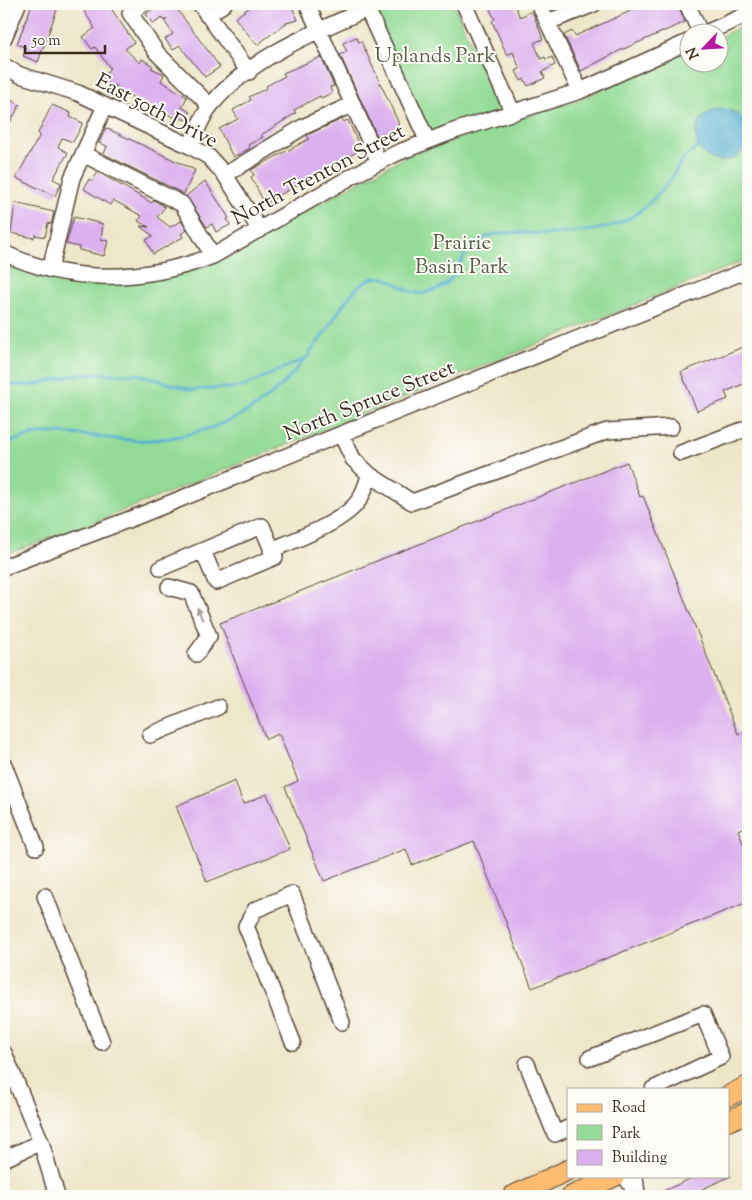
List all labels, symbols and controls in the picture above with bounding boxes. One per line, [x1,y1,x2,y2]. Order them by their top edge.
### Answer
scale bar [25,22,105,54]
north arrow [680,22,730,72]
text: 50 m [31,31,61,52]
park label: Uplands Park [374,42,496,72]
text: N [683,43,705,62]
street label: East 50th Drive [89,67,223,157]
street label: North Trenton Street [227,117,411,234]
park label: Prairie Basin Park [415,229,510,283]
street label: North Spruce Street [280,354,460,450]
one-way arrow [196,606,204,621]
legend [567,1088,730,1178]
text: Road [612,1098,646,1119]
text: Park [612,1124,641,1145]
text: Building [612,1148,667,1169]

